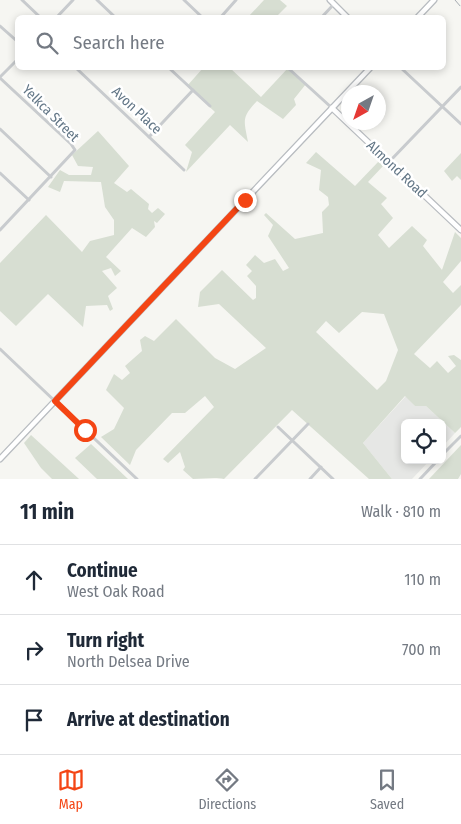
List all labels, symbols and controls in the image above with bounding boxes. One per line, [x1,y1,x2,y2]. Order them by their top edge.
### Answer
search box [15,15,446,70]
icon: search [33,29,61,57]
text: Search here [73,31,165,54]
street label: Yelkca Street [19,81,83,146]
street label: Avon Place [108,83,165,138]
north arrow [341,85,386,130]
street label: Almond Road [363,137,430,202]
route end [234,189,257,212]
route start [74,419,97,442]
map controls [401,419,446,464]
button: locate [401,419,446,464]
text: 11 min [20,499,74,525]
text: Walk · 810 m [361,502,441,521]
text: Continue [67,559,138,582]
icon: ahead [20,566,48,594]
text: 110 m [404,570,441,589]
text: West Oak Road [67,582,165,601]
text: Turn right [67,629,144,652]
icon: right [20,636,48,664]
text: 700 m [402,640,441,659]
text: North Delsea Drive [67,652,190,671]
icon: arrive [20,706,48,734]
text: Arrive at destination [67,708,230,731]
tab: Map [57,766,85,813]
tab: Directions [198,766,256,813]
tab: Saved [370,766,404,813]

